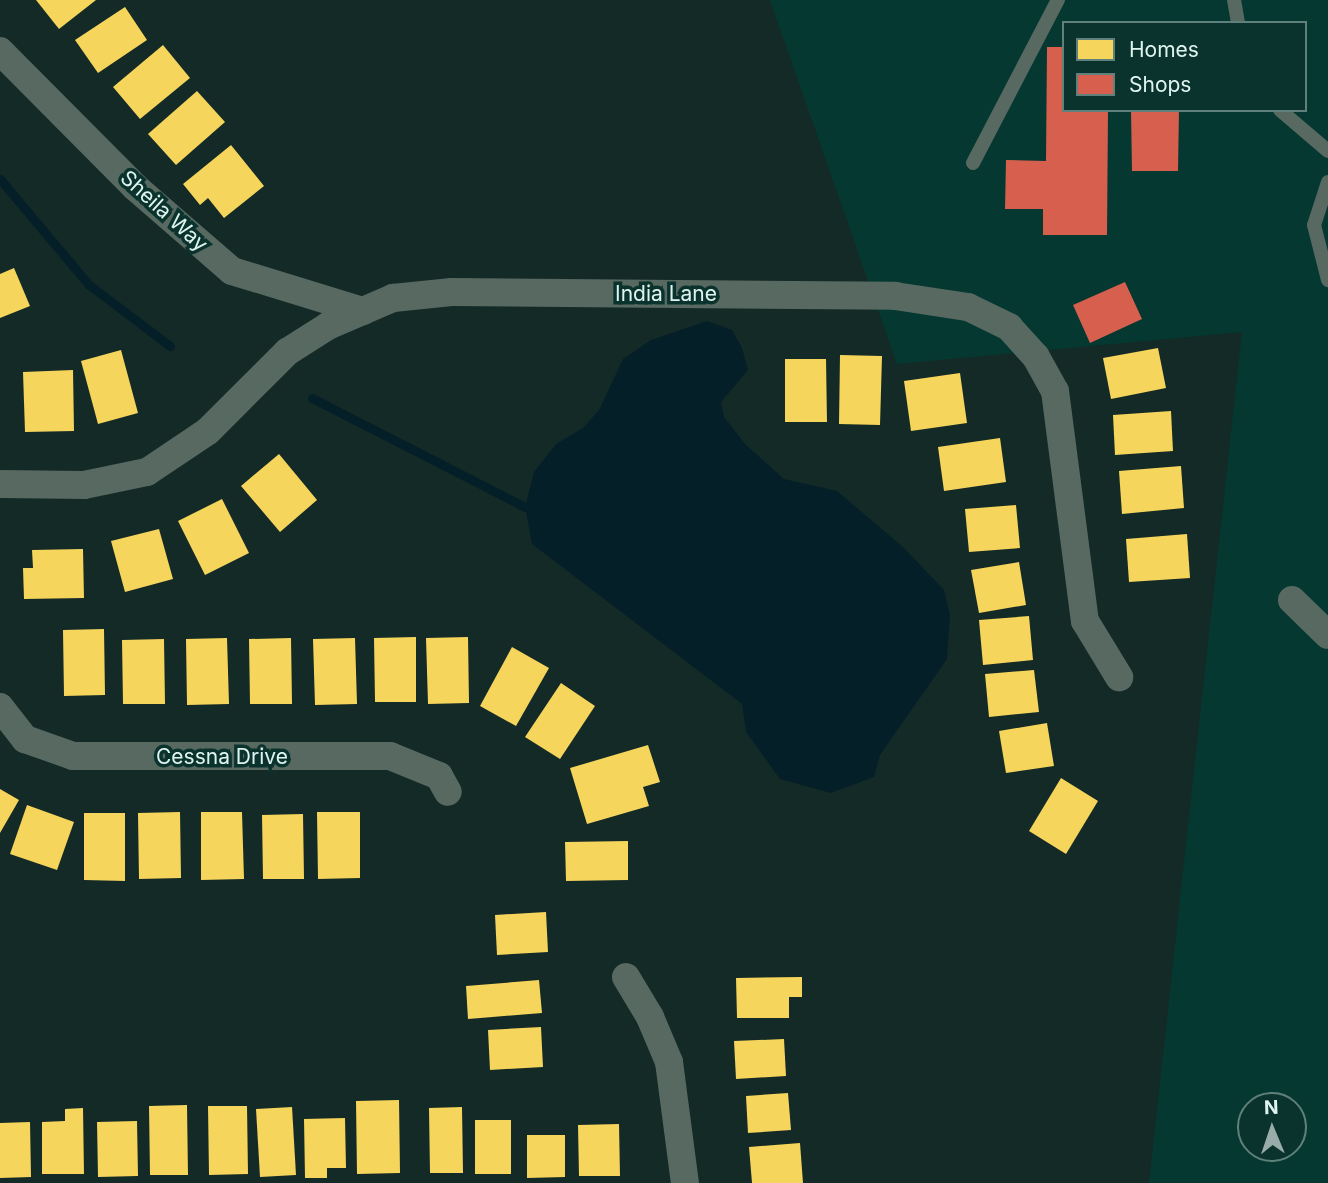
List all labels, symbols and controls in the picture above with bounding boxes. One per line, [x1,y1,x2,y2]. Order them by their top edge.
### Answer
legend [1062,21,1307,112]
text: Homes [1129,37,1199,62]
text: Shops [1129,72,1191,97]
street label: Sheila Way [115,165,213,257]
street label: India Lane [615,281,717,307]
street label: Cessna Drive [156,744,288,770]
north arrow [1237,1092,1307,1162]
text: N [1264,1096,1279,1119]

